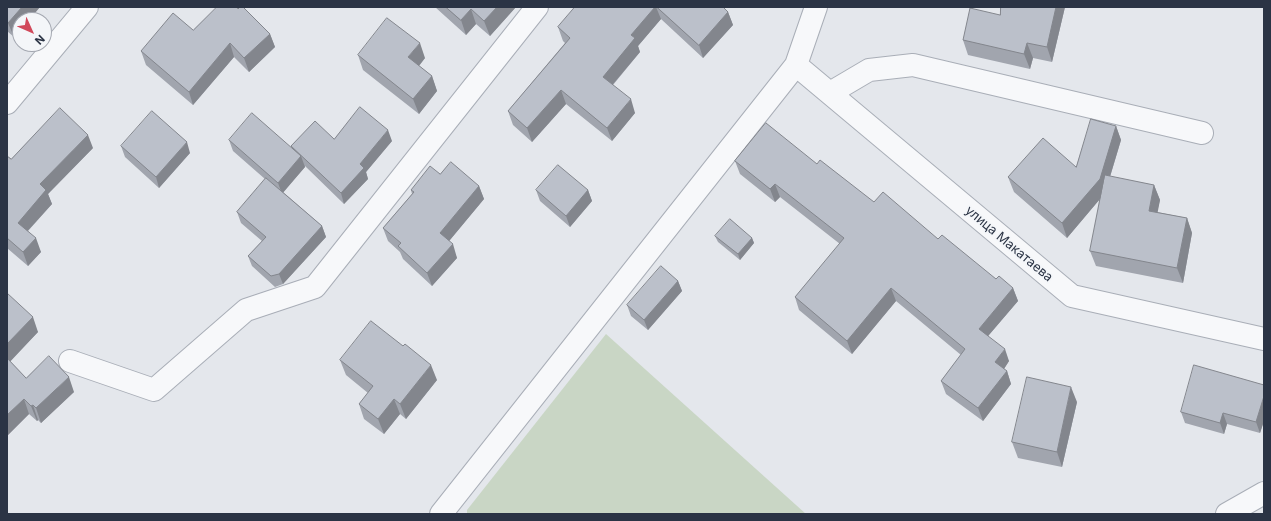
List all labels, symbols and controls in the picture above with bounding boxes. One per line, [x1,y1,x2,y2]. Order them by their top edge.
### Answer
north arrow [12,12,52,52]
text: N [32,32,48,48]
street label: улица Макатаева [962,203,1056,285]

